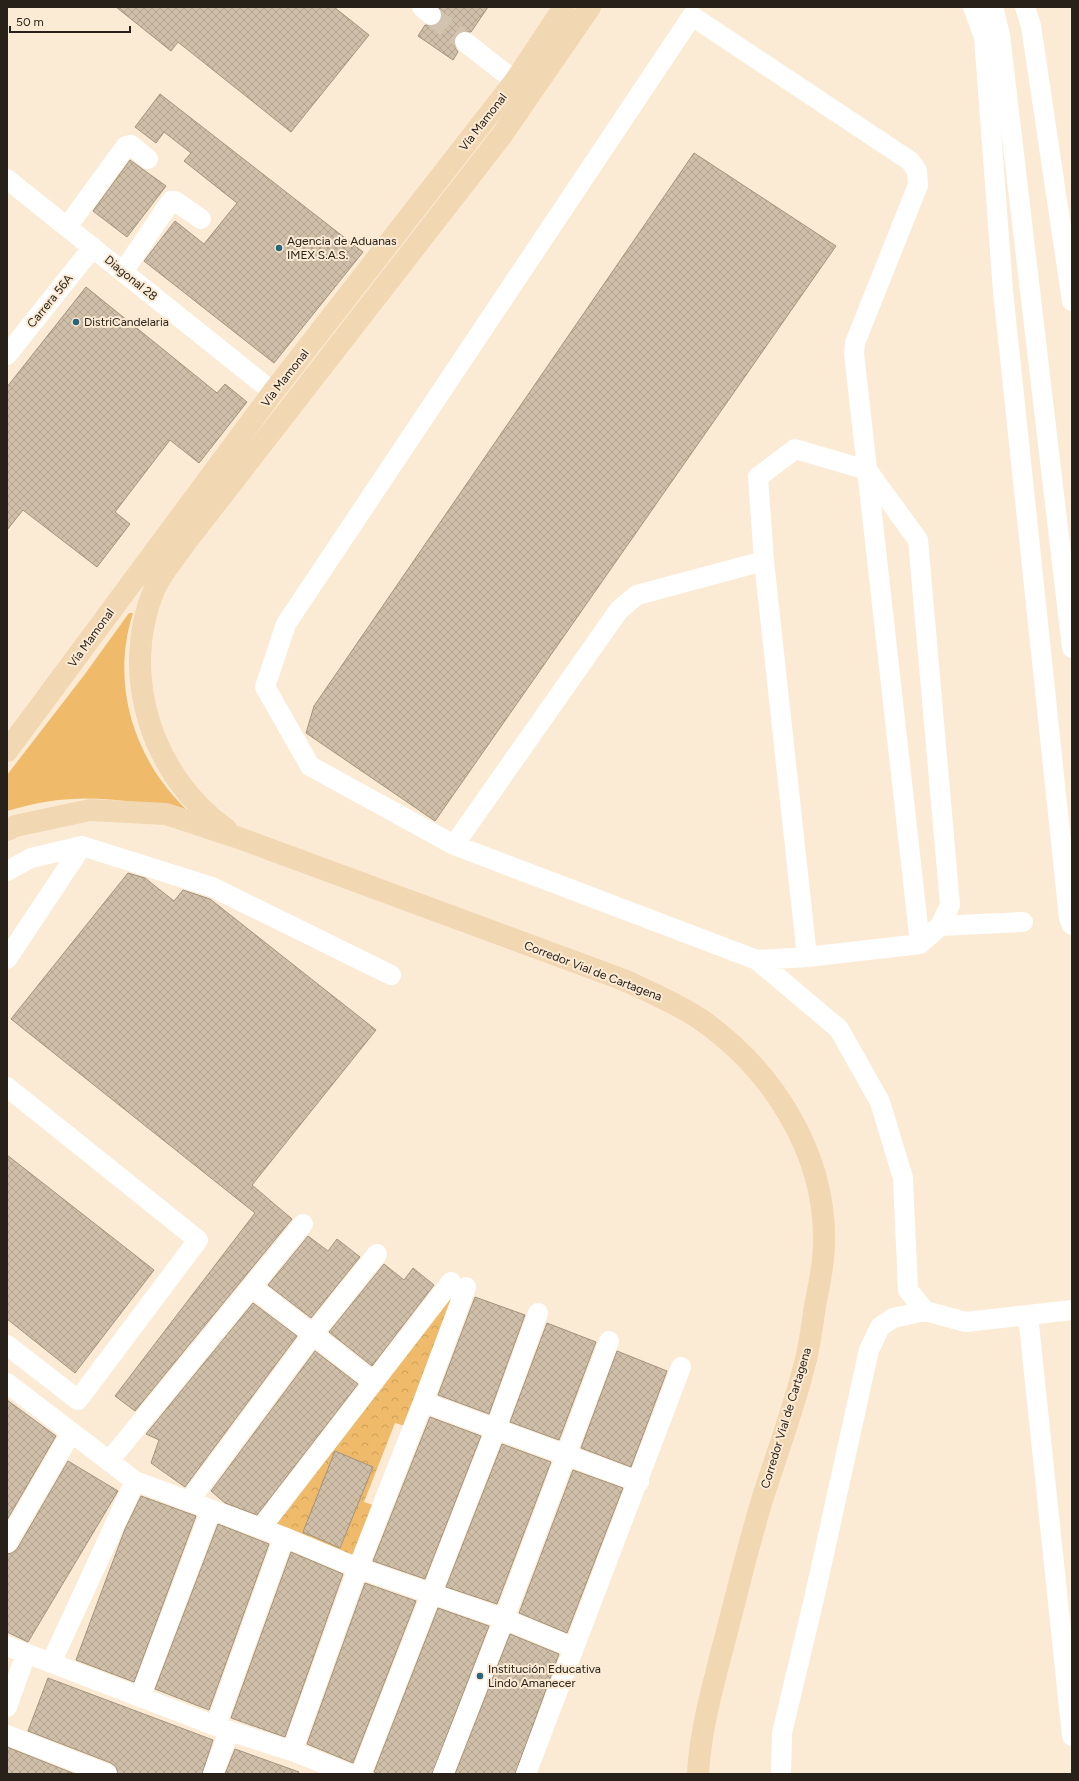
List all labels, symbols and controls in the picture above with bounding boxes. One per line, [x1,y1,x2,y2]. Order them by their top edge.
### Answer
scale bar [10,8,130,34]
text: 50 m [16,15,44,29]
street label: Vía Mamonal [456,90,510,154]
place label: Agencia de Aduanas IMEX S.A.S. [287,234,397,262]
marker: Agencia de Aduanas IMEX S.A.S. [274,243,284,253]
street label: Diagonal 28 [102,253,160,303]
street label: Carrera 56A [24,272,76,330]
place label: DistriCandelaria [84,315,169,329]
marker: DistriCandelaria [71,317,81,327]
street label: Vía Mamonal [258,346,312,410]
street label: Vía Mamonal [65,606,117,670]
street label: Corredor Vial de Cartagena [522,938,664,1004]
street label: Corredor Vial de Cartagena [758,1346,814,1490]
place label: Institución Educativa Lindo Amanecer [488,1662,601,1690]
marker: Institución Educativa Lindo Amanecer [475,1671,485,1681]

